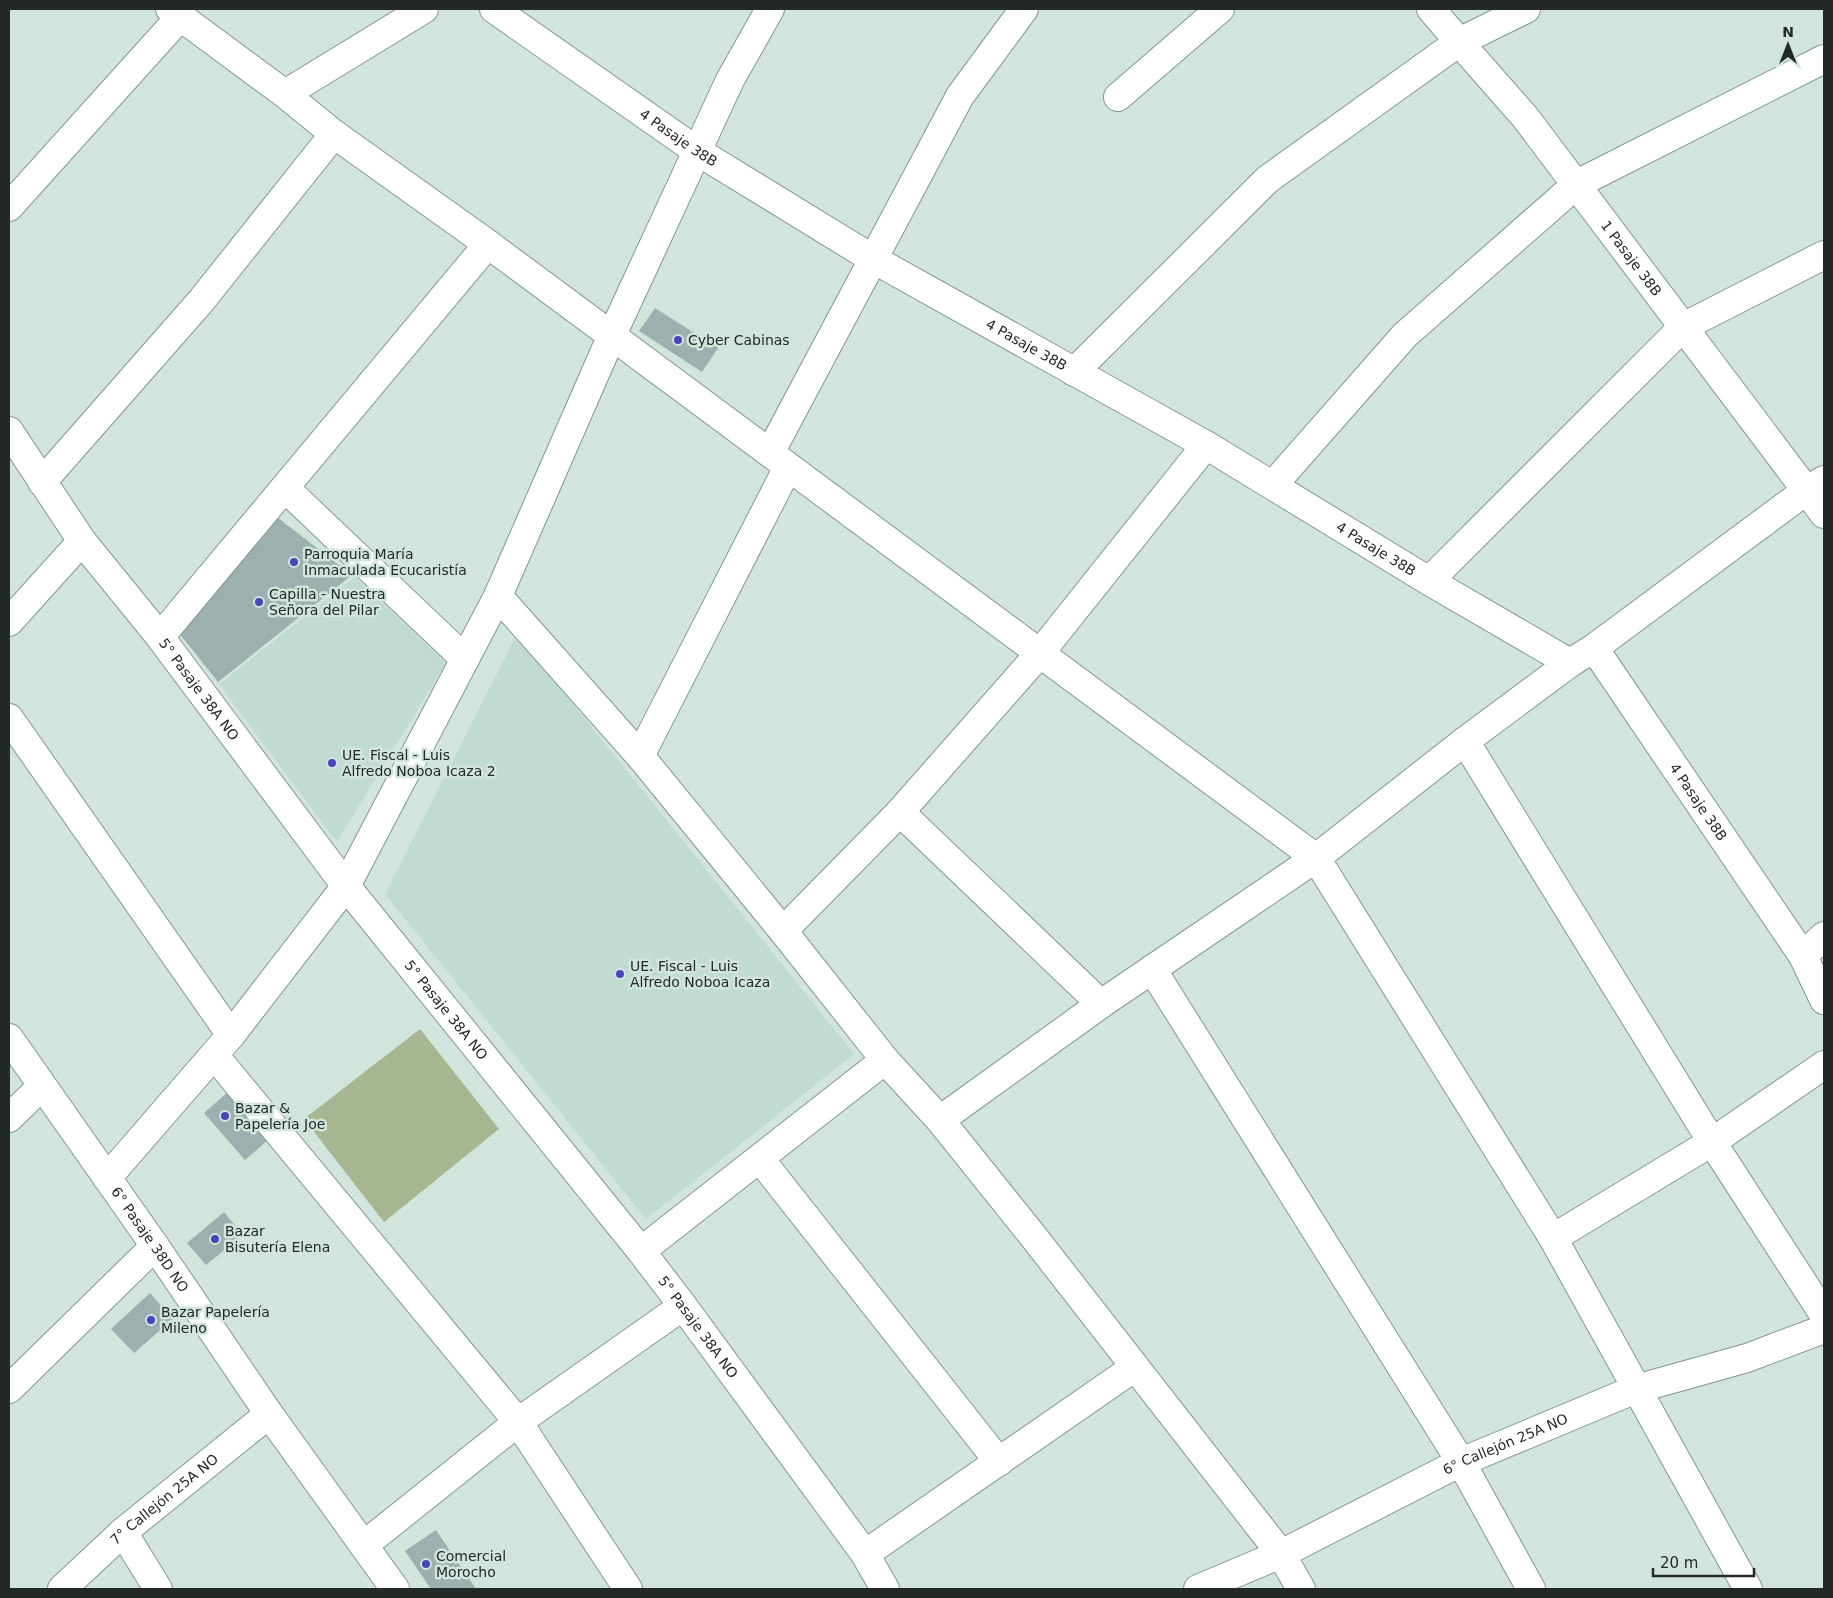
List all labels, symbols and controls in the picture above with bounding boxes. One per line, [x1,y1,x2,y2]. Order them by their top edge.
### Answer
north arrow [1763,20,1813,70]
text: N [1782,24,1794,40]
street label: 4 Pasaje 38B [637,106,720,169]
street label: 1 Pasaje 38B [1598,217,1665,299]
street label: 4 Pasaje 38B [983,316,1070,374]
place label: Cyber Cabinas [688,332,790,348]
marker: Cyber Cabinas [672,334,684,346]
street label: 4 Pasaje 38B [1334,519,1419,579]
place label: Parroquia María Inmaculada Ecucaristía [304,546,467,578]
marker: Parroquia María Inmaculada Ecucaristía [288,556,300,568]
place label: Capilla - Nuestra Señora del Pilar [269,586,386,618]
marker: Capilla - Nuestra Señora del Pilar [253,596,265,608]
street label: 5° Pasaje 38A NO [156,635,242,743]
place label: UE. Fiscal - Luis Alfredo Noboa Icaza 2 [342,747,496,779]
marker: UE. Fiscal - Luis Alfredo Noboa Icaza 2 [326,757,338,769]
street label: 4 Pasaje 38B [1667,760,1730,844]
street label: 5° Pasaje 38A NO [401,957,491,1063]
place label: UE. Fiscal - Luis Alfredo Noboa Icaza [630,958,770,990]
marker: UE. Fiscal - Luis Alfredo Noboa Icaza [614,968,626,980]
place label: Bazar & Papelería Joe [235,1100,325,1132]
marker: Bazar & Papelería Joe [219,1110,231,1122]
street label: 6° Pasaje 38D NO [108,1184,192,1295]
place label: Bazar Bisutería Elena [225,1223,330,1255]
marker: Bazar Bisutería Elena [209,1233,221,1245]
street label: 5° Pasaje 38A NO [655,1273,741,1381]
place label: Bazar Papelería Mileno [161,1304,270,1336]
marker: Bazar Papelería Mileno [145,1314,157,1326]
street label: 6° Callejón 25A NO [1440,1410,1570,1478]
street label: 7° Callejón 25A NO [107,1451,221,1548]
scale bar [1653,1546,1754,1578]
place label: Comercial Morocho [436,1548,506,1580]
text: 20 m [1660,1554,1698,1572]
marker: Comercial Morocho [420,1558,432,1570]

